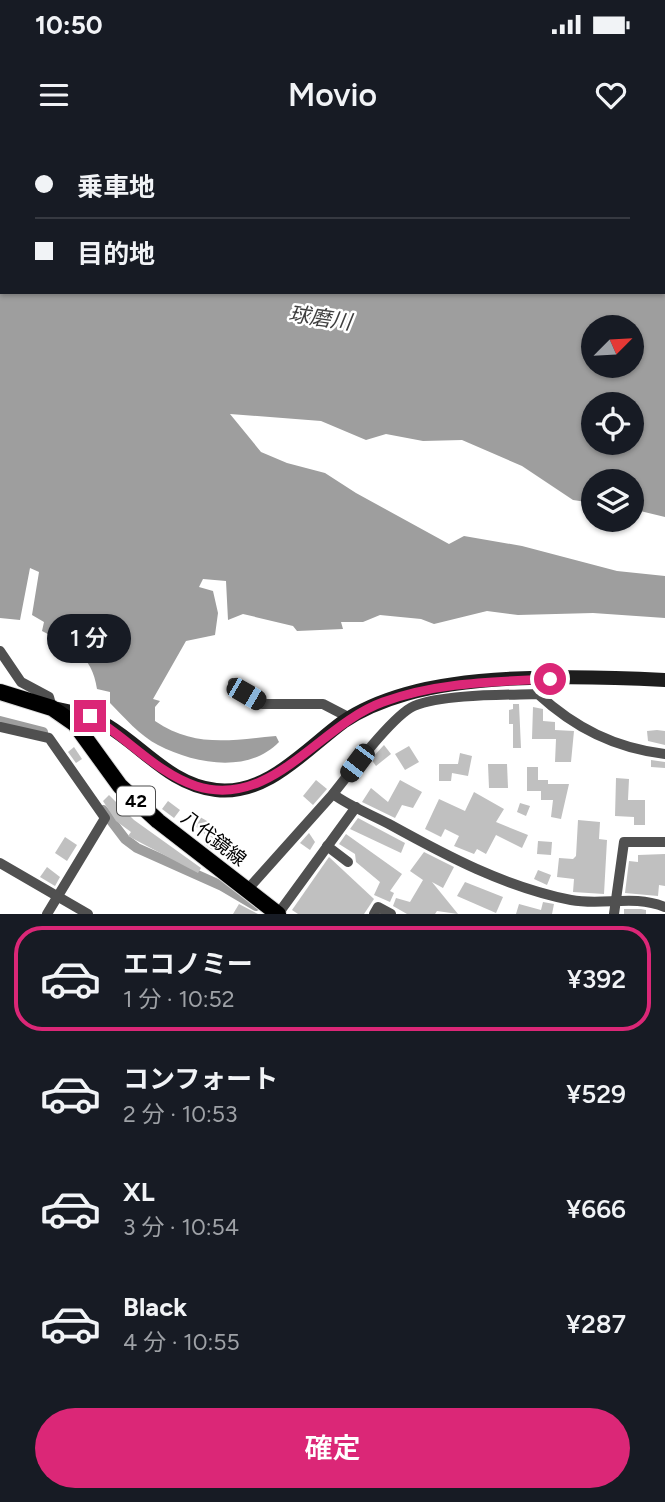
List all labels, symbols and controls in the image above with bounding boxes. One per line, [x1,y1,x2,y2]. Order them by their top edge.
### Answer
text: 10:50 [35,9,103,41]
icon: menu [35,76,73,114]
text: Movio [288,76,377,114]
icon: heart [592,76,630,114]
text: 乗車地 [77,171,155,203]
text: 目的地 [77,238,155,270]
water label: 球磨川 [287,301,355,335]
north arrow [581,315,644,378]
map controls [581,315,644,532]
button: locate [581,392,644,455]
button: layers [581,469,644,532]
callout: 1 分 [48,615,132,664]
text: 1 分 [70,624,108,652]
route start [534,663,566,695]
car [223,674,270,714]
route end [74,700,106,732]
car [336,740,379,786]
road number: 42 [117,786,155,816]
street label: 八代鏡線 [177,806,251,871]
icon: car [39,947,102,1010]
text: エコノミー [123,948,253,980]
text: ¥392 [567,963,626,995]
text: 1 分 · 10:52 [123,985,235,1013]
icon: car [39,1062,102,1125]
text: コンフォート [123,1063,278,1095]
text: ¥529 [566,1078,626,1110]
text: 2 分 · 10:53 [123,1100,238,1128]
text: XL [123,1176,155,1208]
icon: car [39,1177,102,1240]
text: ¥666 [566,1193,626,1225]
text: 3 分 · 10:54 [123,1213,239,1241]
text: Black [123,1291,187,1323]
icon: car [39,1292,102,1355]
text: ¥287 [566,1308,626,1340]
text: 4 分 · 10:55 [123,1328,240,1356]
button: 確定 [35,1408,630,1488]

